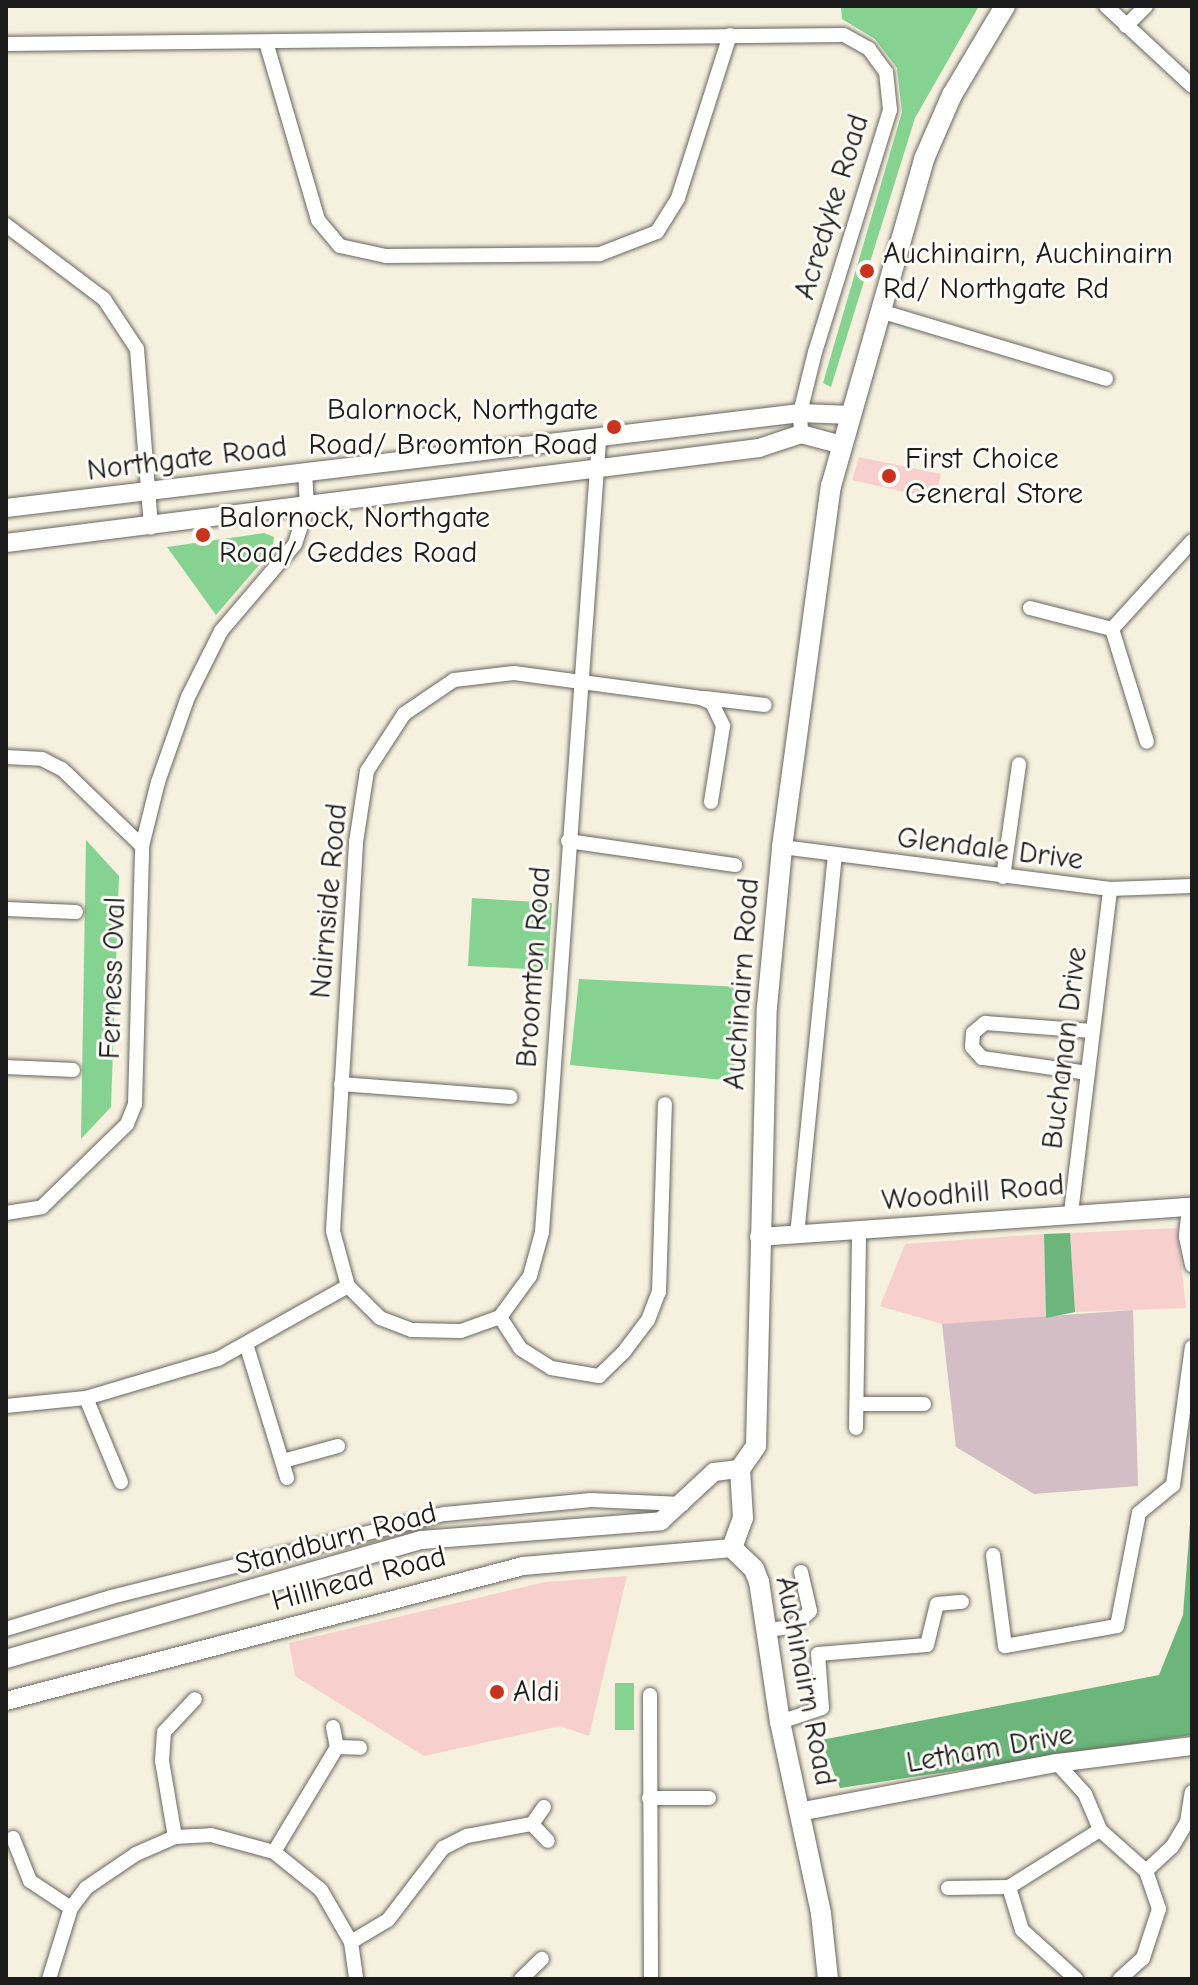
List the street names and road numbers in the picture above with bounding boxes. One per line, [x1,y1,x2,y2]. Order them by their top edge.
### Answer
street label: Acredyke Road [787,110,877,304]
street label: Northgate Road [85,429,289,489]
street label: Nairnside Road [303,802,355,1000]
street label: Glendale Drive [895,820,1085,878]
street label: Broomton Road [509,865,559,1069]
street label: Auchinairn Road [717,877,767,1091]
street label: Ferness Oval [92,896,134,1060]
street label: Buchanan Drive [1035,945,1095,1151]
street label: Woodhill Road [880,1167,1066,1219]
street label: Standburn Road [231,1495,441,1583]
street label: Hillhead Road [268,1538,450,1620]
street label: Auchinairn Road [767,1573,843,1789]
street label: Letham Drive [904,1717,1076,1781]

